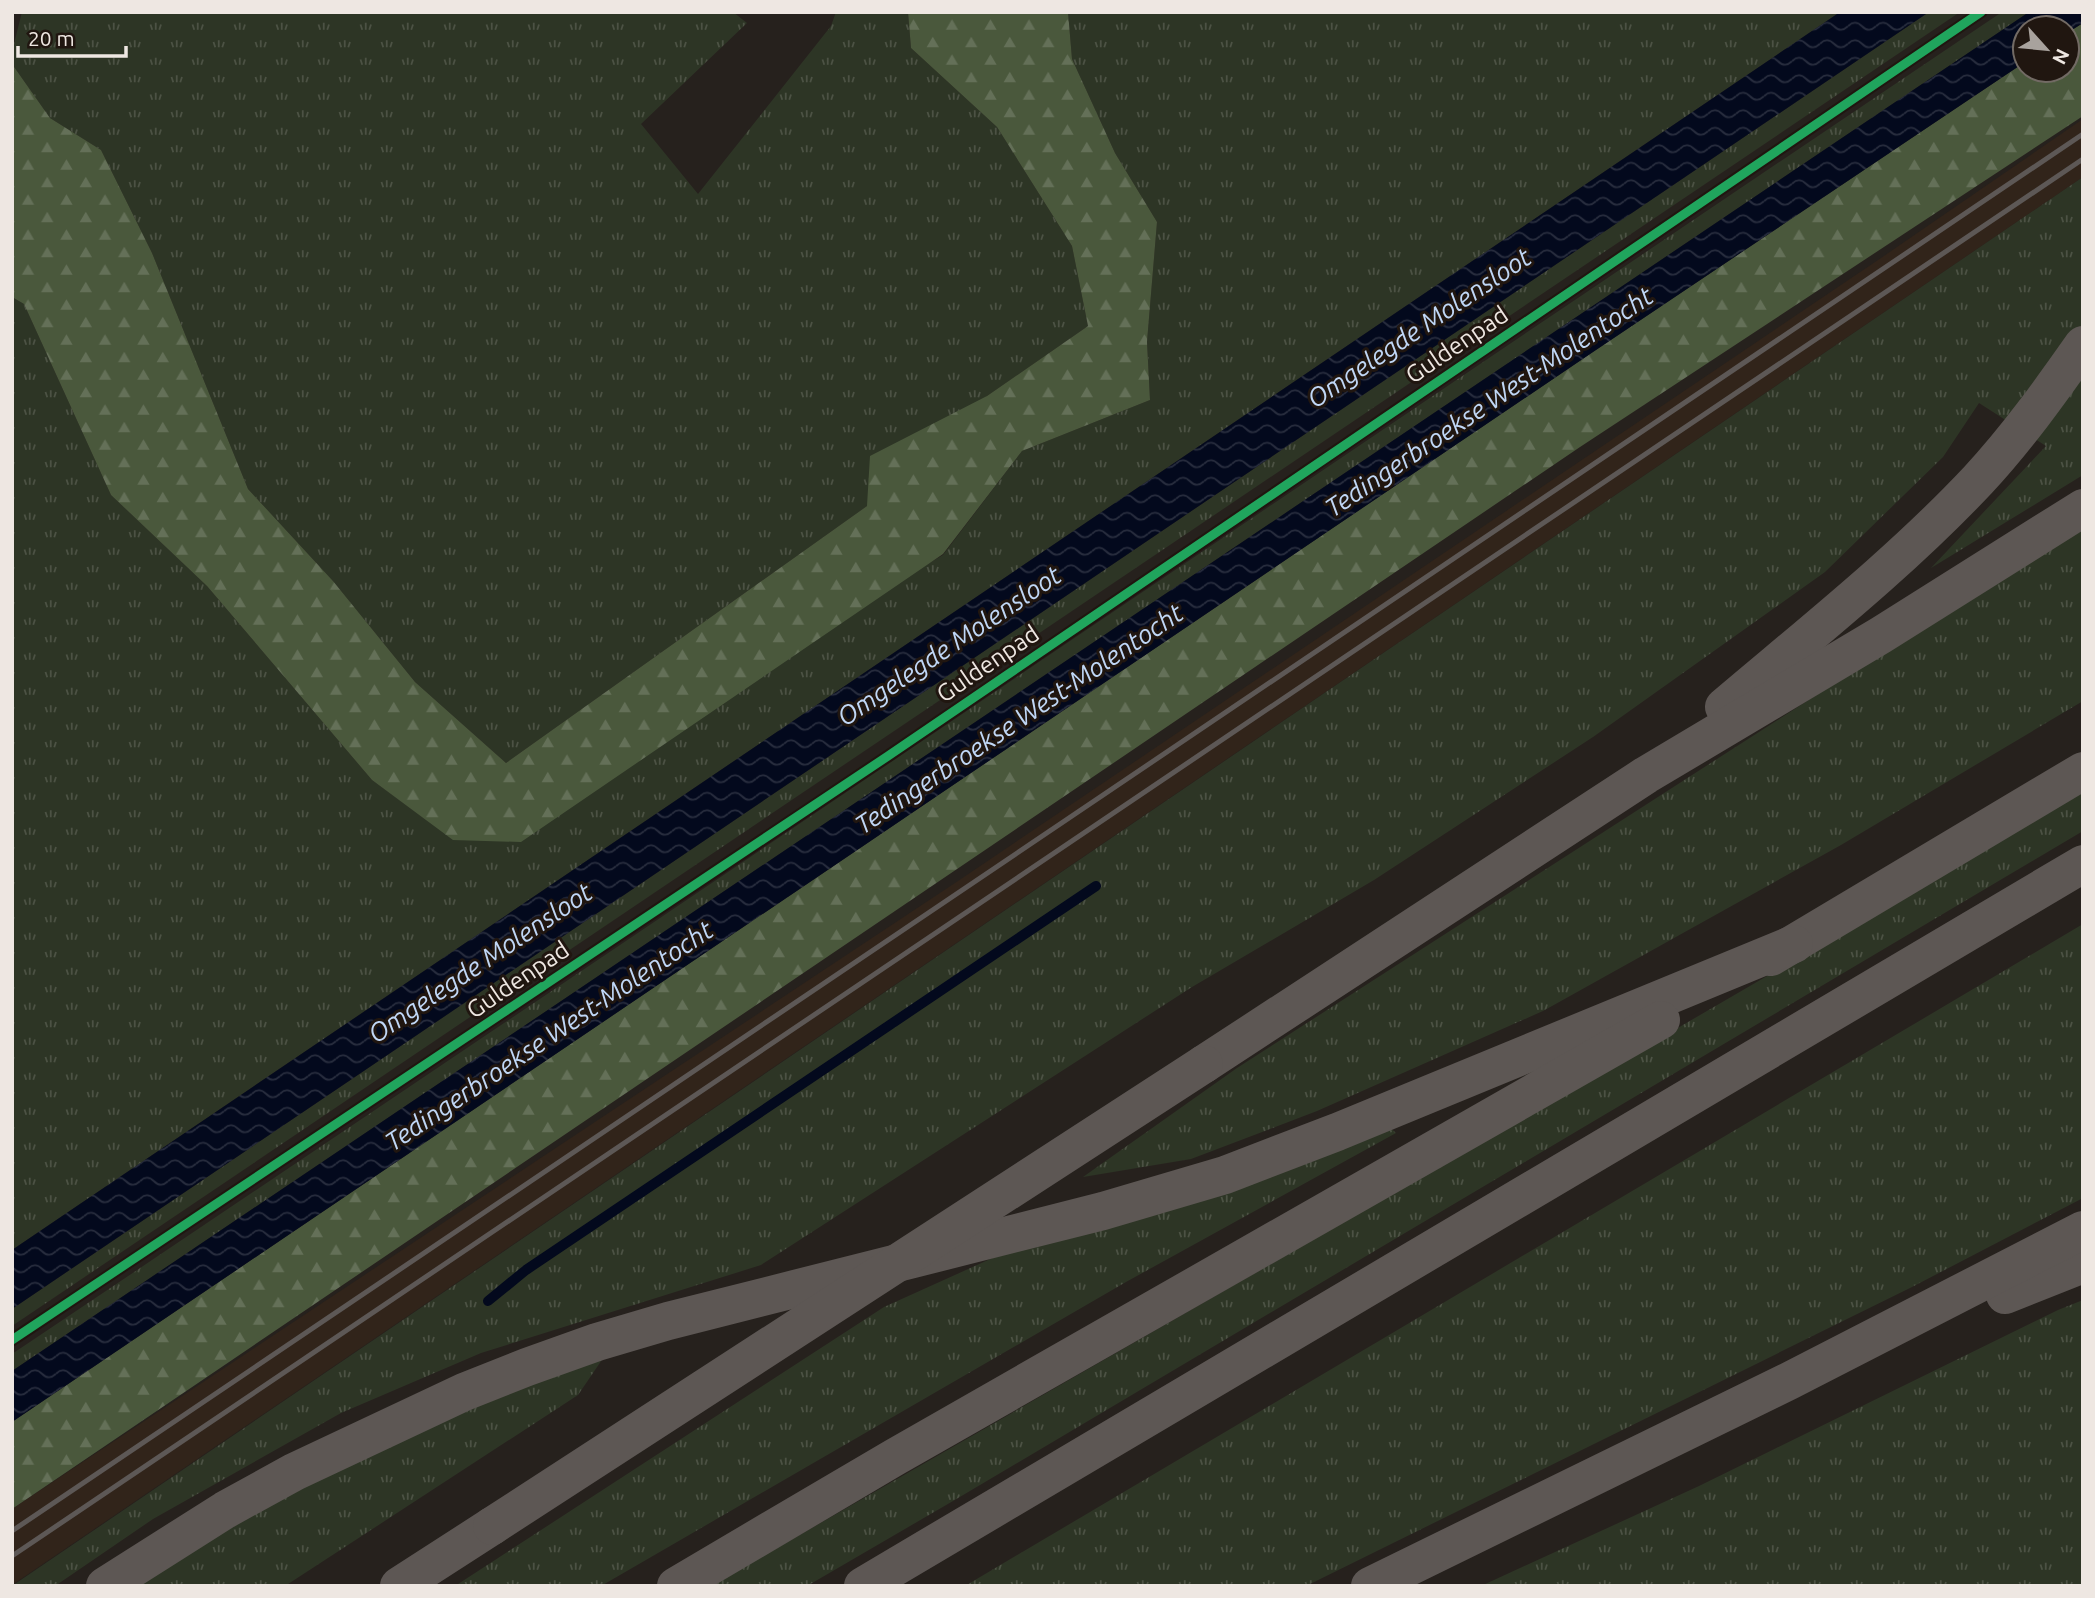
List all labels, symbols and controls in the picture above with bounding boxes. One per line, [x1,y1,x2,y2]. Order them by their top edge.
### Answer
scale bar [18,14,126,58]
north arrow [2011,14,2081,84]
text: 20 m [28,26,75,50]
text: N [2048,45,2074,68]
water label: Omgelegde Molensloot [1301,241,1537,413]
water label: Tedingerbroekse West-Molentocht [1319,280,1659,522]
street label: Guldenpad [1401,301,1513,389]
water label: Omgelegde Molensloot [831,559,1067,731]
water label: Tedingerbroekse West-Molentocht [849,597,1189,839]
street label: Guldenpad [932,620,1044,708]
water label: Omgelegde Molensloot [362,876,598,1048]
water label: Tedingerbroekse West-Molentocht [379,914,719,1156]
street label: Guldenpad [462,936,574,1024]

